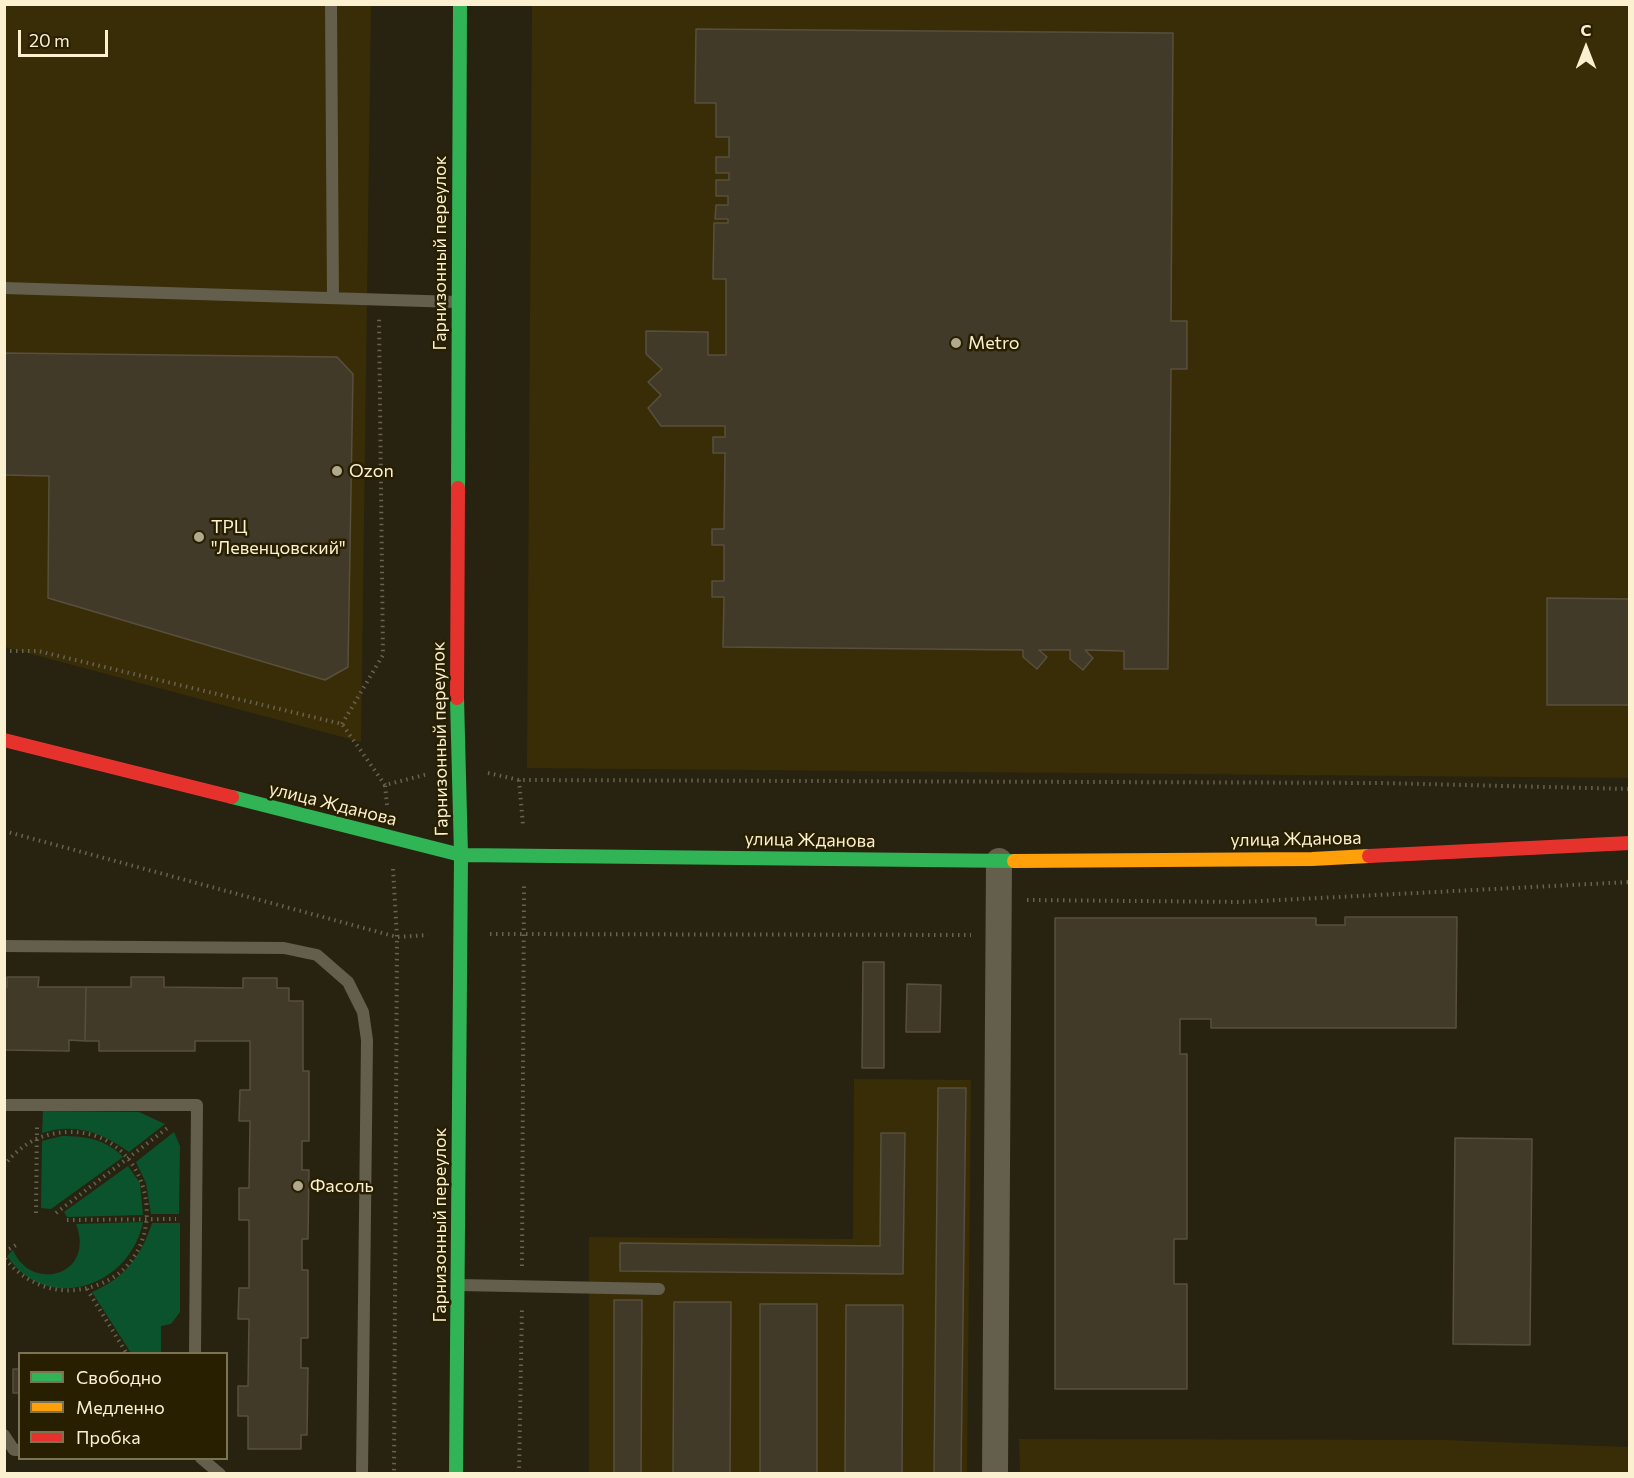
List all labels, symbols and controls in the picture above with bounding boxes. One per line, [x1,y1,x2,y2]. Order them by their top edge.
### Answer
scale bar [21,18,111,56]
north arrow [1556,18,1616,78]
text: С [1581,20,1591,39]
text: 20 m [29,29,70,51]
street label: Гарнизонный переулок [429,156,451,350]
place label: Metro [968,332,1020,354]
marker: Metro [949,336,963,350]
place label: Ozon [349,460,394,482]
marker: Ozon [330,464,344,478]
place label: ТРЦ "Левенцовский" [211,516,346,558]
marker: ТРЦ "Левенцовский" [192,530,206,544]
street label: Гарнизонный переулок [428,641,452,837]
street label: улица Жданова [267,778,399,830]
street label: улица Жданова [1230,827,1362,851]
street label: улица Жданова [744,828,876,852]
street label: Гарнизонный переулок [429,1128,451,1322]
place label: Фасоль [310,1175,374,1197]
marker: Фасоль [291,1179,305,1193]
legend [18,1352,228,1460]
text: Свободно [76,1366,162,1388]
text: Медленно [76,1396,165,1418]
text: Пробка [76,1426,141,1448]

